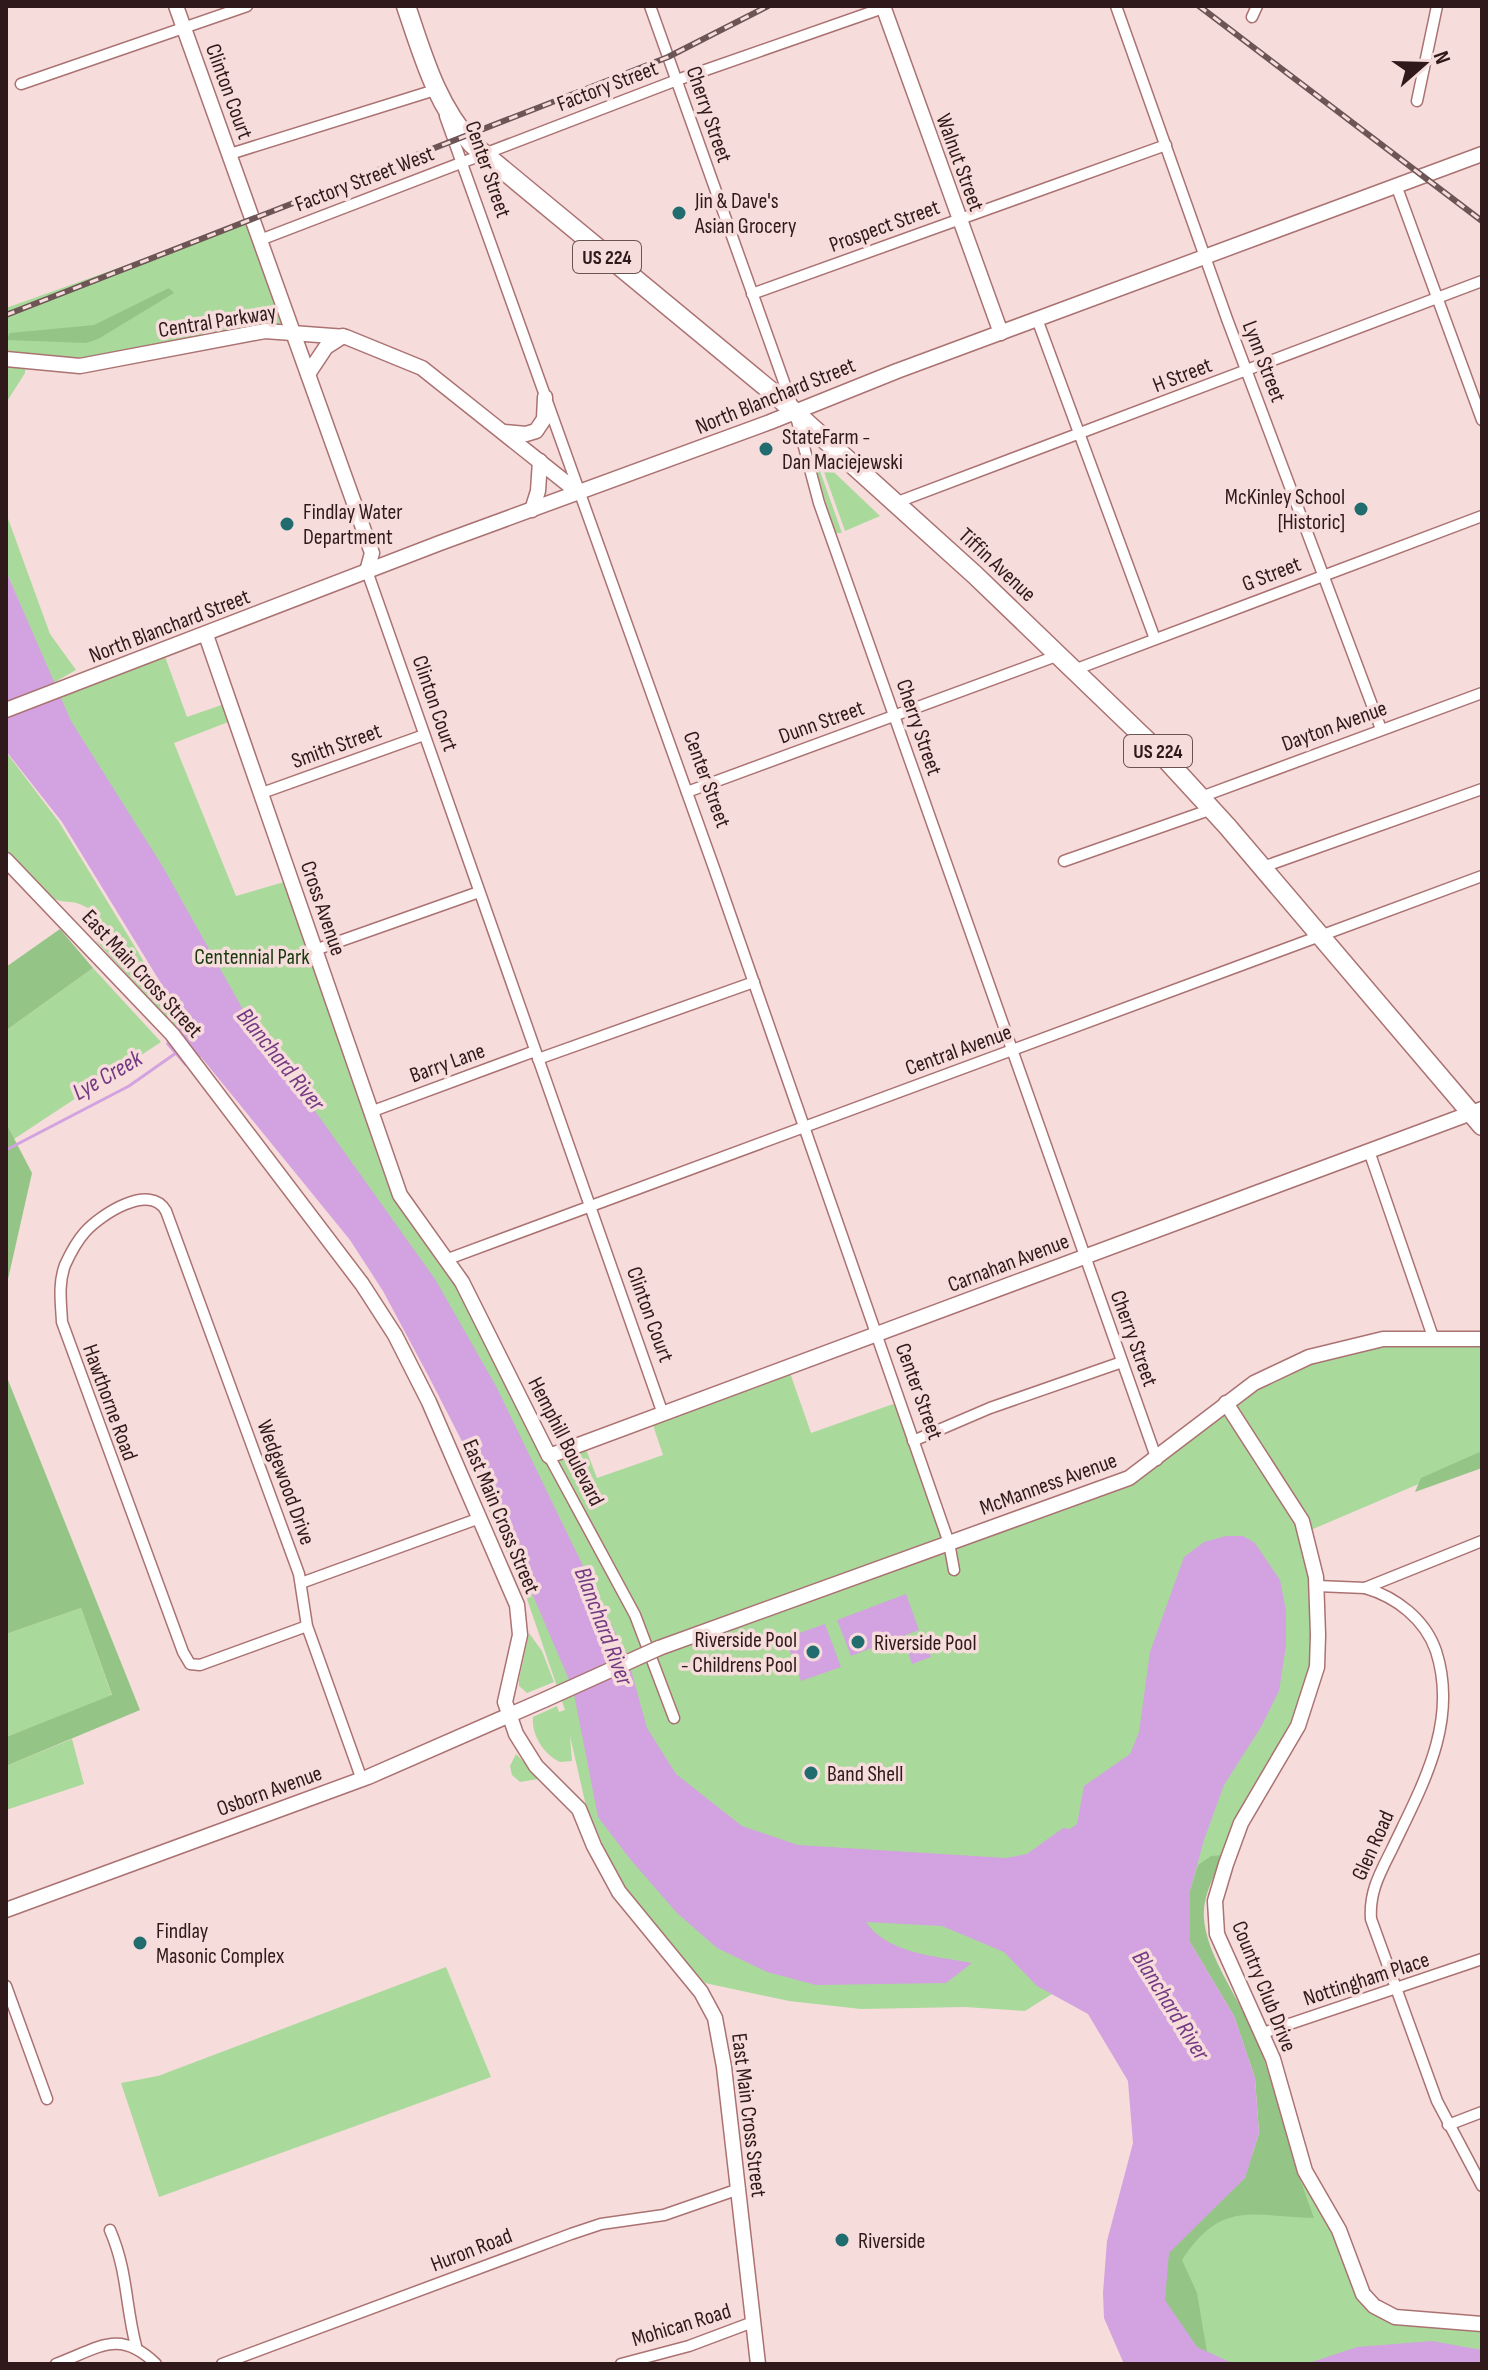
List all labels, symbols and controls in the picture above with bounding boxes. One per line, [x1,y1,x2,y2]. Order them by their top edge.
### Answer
north arrow [1384,24,1464,104]
street label: Clinton Court [199,40,258,143]
text: N [1427,48,1456,68]
street label: Factory Street [553,55,662,118]
street label: Cherry Street [680,63,738,166]
street label: Walnut Street [930,110,990,215]
street label: Center Street [458,118,517,222]
street label: Factory Street West [291,140,438,218]
place label: Jin & Dave's Asian Grocery [694,188,797,240]
street label: Prospect Street [826,194,944,259]
marker: Jin & Dave's Asian Grocery [670,204,688,222]
road number: US 224 [573,241,641,273]
street label: Central Parkway [156,299,278,344]
street label: Lynn Street [1236,317,1292,406]
street label: North Blanchard Street [692,352,860,441]
street label: H Street [1149,352,1216,399]
place label: StateFarm - Dan Maciejewski [782,424,903,476]
marker: StateFarm - Dan Maciejewski [757,440,775,458]
place label: McKinley School [Historic] [1225,484,1345,536]
place label: Findlay Water Department [303,499,403,551]
marker: McKinley School [Historic] [1352,500,1370,518]
marker: Findlay Water Department [278,515,296,533]
street label: Tiffin Avenue [953,522,1041,608]
street label: G Street [1238,551,1305,598]
street label: North Blanchard Street [85,583,254,669]
street label: Clinton Court [406,652,464,755]
street label: Cherry Street [890,676,948,779]
street label: Dunn Street [775,694,868,750]
street label: Dayton Avenue [1278,695,1391,758]
street label: Smith Street [288,718,385,775]
street label: Center Street [677,728,737,832]
road number: US 224 [1124,735,1192,767]
street label: Cross Avenue [294,858,351,959]
street label: East Main Cross Street [76,904,208,1044]
park label: Centennial Park [194,944,310,971]
water label: Blanchard River [230,1002,332,1118]
street label: Central Avenue [902,1019,1015,1082]
street label: Barry Lane [406,1037,489,1089]
water label: Lye Creek [67,1043,148,1107]
street label: Carnahan Avenue [944,1228,1073,1299]
street label: Clinton Court [620,1263,679,1366]
street label: Cherry Street [1104,1287,1163,1390]
street label: Center Street [889,1340,949,1444]
street label: Hawthorne Road [76,1341,143,1464]
street label: Hemphill Boulevard [522,1373,610,1511]
street label: Wedgewood Drive [250,1416,321,1549]
street label: East Main Cross Street [456,1435,545,1598]
street label: McManness Avenue [976,1447,1121,1522]
water label: Blanchard River [568,1563,640,1690]
place label: Riverside Pool - Childrens Pool [681,1627,797,1679]
place label: Riverside Pool [874,1630,977,1657]
marker: Riverside Pool [849,1633,867,1651]
marker: Riverside Pool - Childrens Pool [804,1643,822,1661]
street label: Osborn Avenue [213,1760,326,1823]
place label: Band Shell [827,1761,903,1788]
marker: Band Shell [802,1764,820,1782]
street label: Glen Road [1346,1807,1401,1885]
street label: Country Club Drive [1225,1917,1302,2056]
place label: Findlay Masonic Complex [156,1918,285,1970]
marker: Findlay Masonic Complex [131,1934,149,1952]
water label: Blanchard River [1125,1945,1216,2067]
street label: Nottingham Place [1300,1946,1433,2012]
street label: East Main Cross Street [725,2032,772,2199]
street label: Huron Road [427,2223,516,2278]
place label: Riverside [858,2228,925,2255]
marker: Riverside [833,2231,851,2249]
street label: Mohican Road [629,2298,734,2353]

